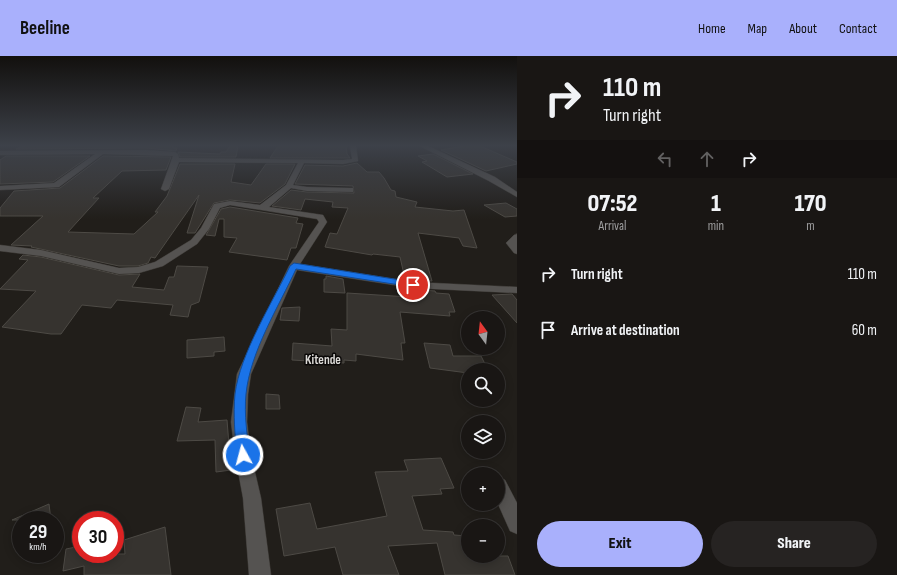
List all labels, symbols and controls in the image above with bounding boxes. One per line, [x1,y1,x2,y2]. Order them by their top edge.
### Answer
text: Beeline [20,17,70,40]
text: Home [698,20,726,37]
text: Map [748,20,767,37]
text: About [789,20,817,37]
text: Contact [839,20,877,37]
text: 110 m [603,71,661,104]
icon: right [537,72,589,124]
text: Turn right [603,105,661,126]
icon: left [654,148,676,170]
icon: ahead [696,148,718,170]
icon: right [738,148,760,170]
text: 07:52 [587,189,637,218]
text: 1 [711,189,721,218]
text: 170 [794,189,827,218]
text: Arrival [598,218,626,234]
text: min [708,218,724,234]
text: m [806,218,815,234]
icon: right [537,263,559,285]
text: Turn right [571,265,623,284]
text: 110 m [848,265,877,284]
pin [396,268,430,302]
icon: arrive [402,274,424,296]
north arrow [461,311,505,355]
map controls [461,311,505,563]
icon: arrive [537,319,559,341]
text: Arrive at destination [571,321,680,340]
text: 60 m [852,321,877,340]
district label: Kitende [305,352,341,368]
button: search [461,363,505,407]
button: layers [461,415,505,459]
position arrow [222,434,264,476]
button: + [461,467,505,511]
speed limit sign: 30 [72,511,124,563]
button: − [461,519,505,563]
text: 29 [29,520,47,544]
button: Exit [537,521,703,567]
button: Share [711,521,877,567]
text: km/h [29,541,47,553]

